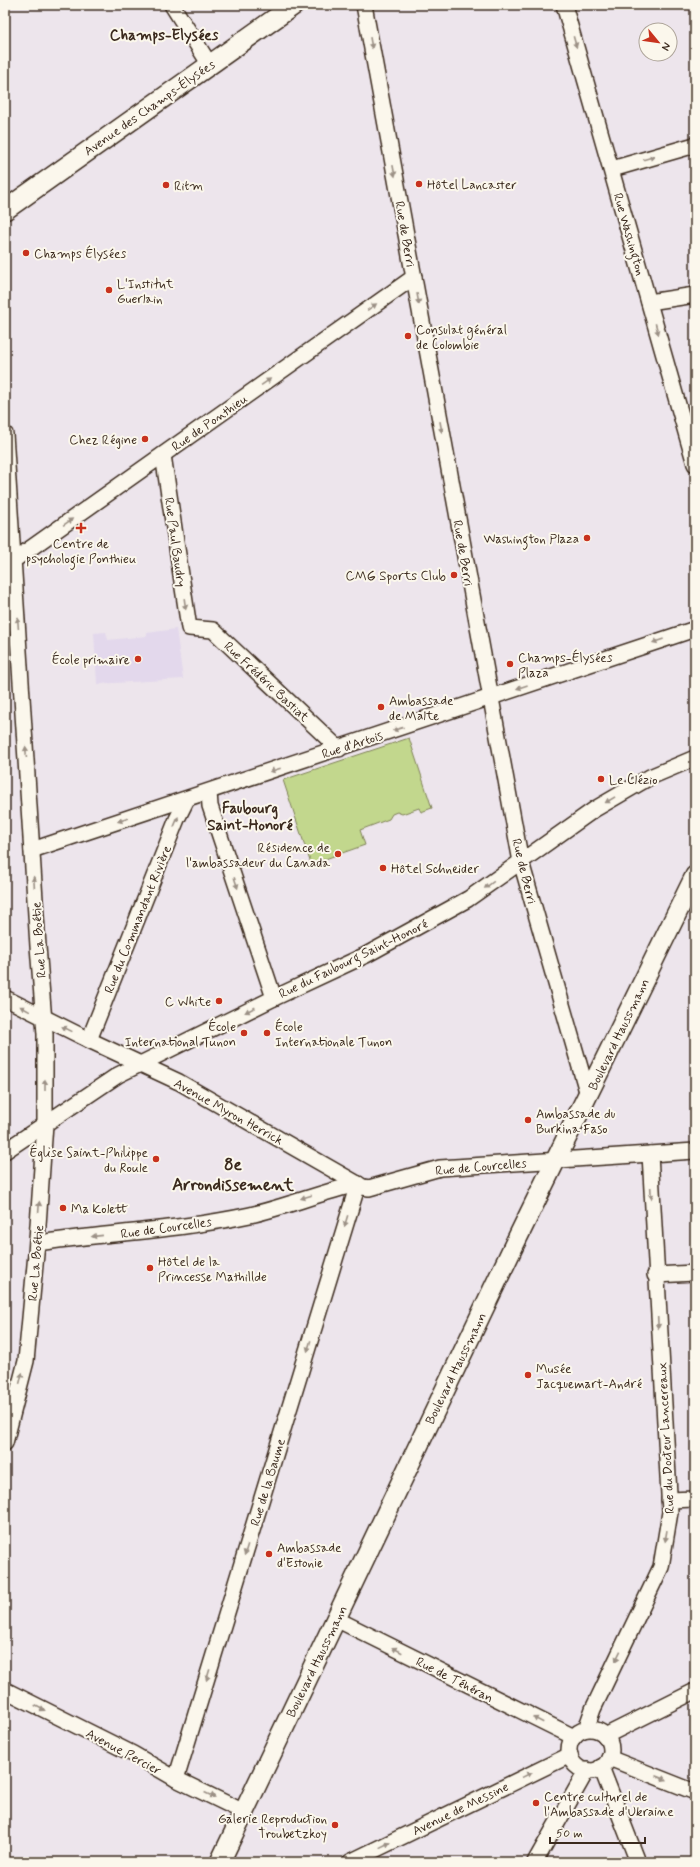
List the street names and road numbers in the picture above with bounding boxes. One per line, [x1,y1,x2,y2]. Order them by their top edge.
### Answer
street label: Avenue des Champs-Élysées [80,55,219,160]
street label: Rue Washington [607,191,648,278]
street label: Rue de Berri [390,200,419,269]
street label: Rue de Ponthieu [169,391,251,456]
street label: Rue Paul Baudry [160,496,189,588]
street label: Rue de Berri [448,519,477,588]
street label: Rue Frédéric Bastiat [220,638,312,726]
street label: Rue d'Artois [320,728,385,763]
street label: Rue de Berri [507,837,540,906]
street label: Rue du Commandant Rivière [101,843,176,996]
street label: Rue La Boétie [28,901,51,978]
street label: Rue du Faubourg Saint-Honoré [276,916,432,1005]
street label: Boulevard Haussmann [585,976,654,1093]
street label: Avenue Myron Herrick [171,1075,286,1150]
street label: Rue de Courcelles [435,1155,528,1180]
street label: Rue de Courcelles [120,1214,213,1243]
street label: Rue La Boétie [25,1224,48,1302]
street label: Boulevard Haussmann [422,1310,491,1427]
street label: Rue du Docteur Lancereaux [654,1361,679,1514]
street label: Rue de la Baume [247,1437,290,1528]
street label: Boulevard Haussmann [283,1603,352,1720]
street label: Rue de Téhéran [413,1654,496,1707]
street label: Avenue Percier [83,1725,164,1780]
street label: Avenue de Messine [410,1779,512,1840]

